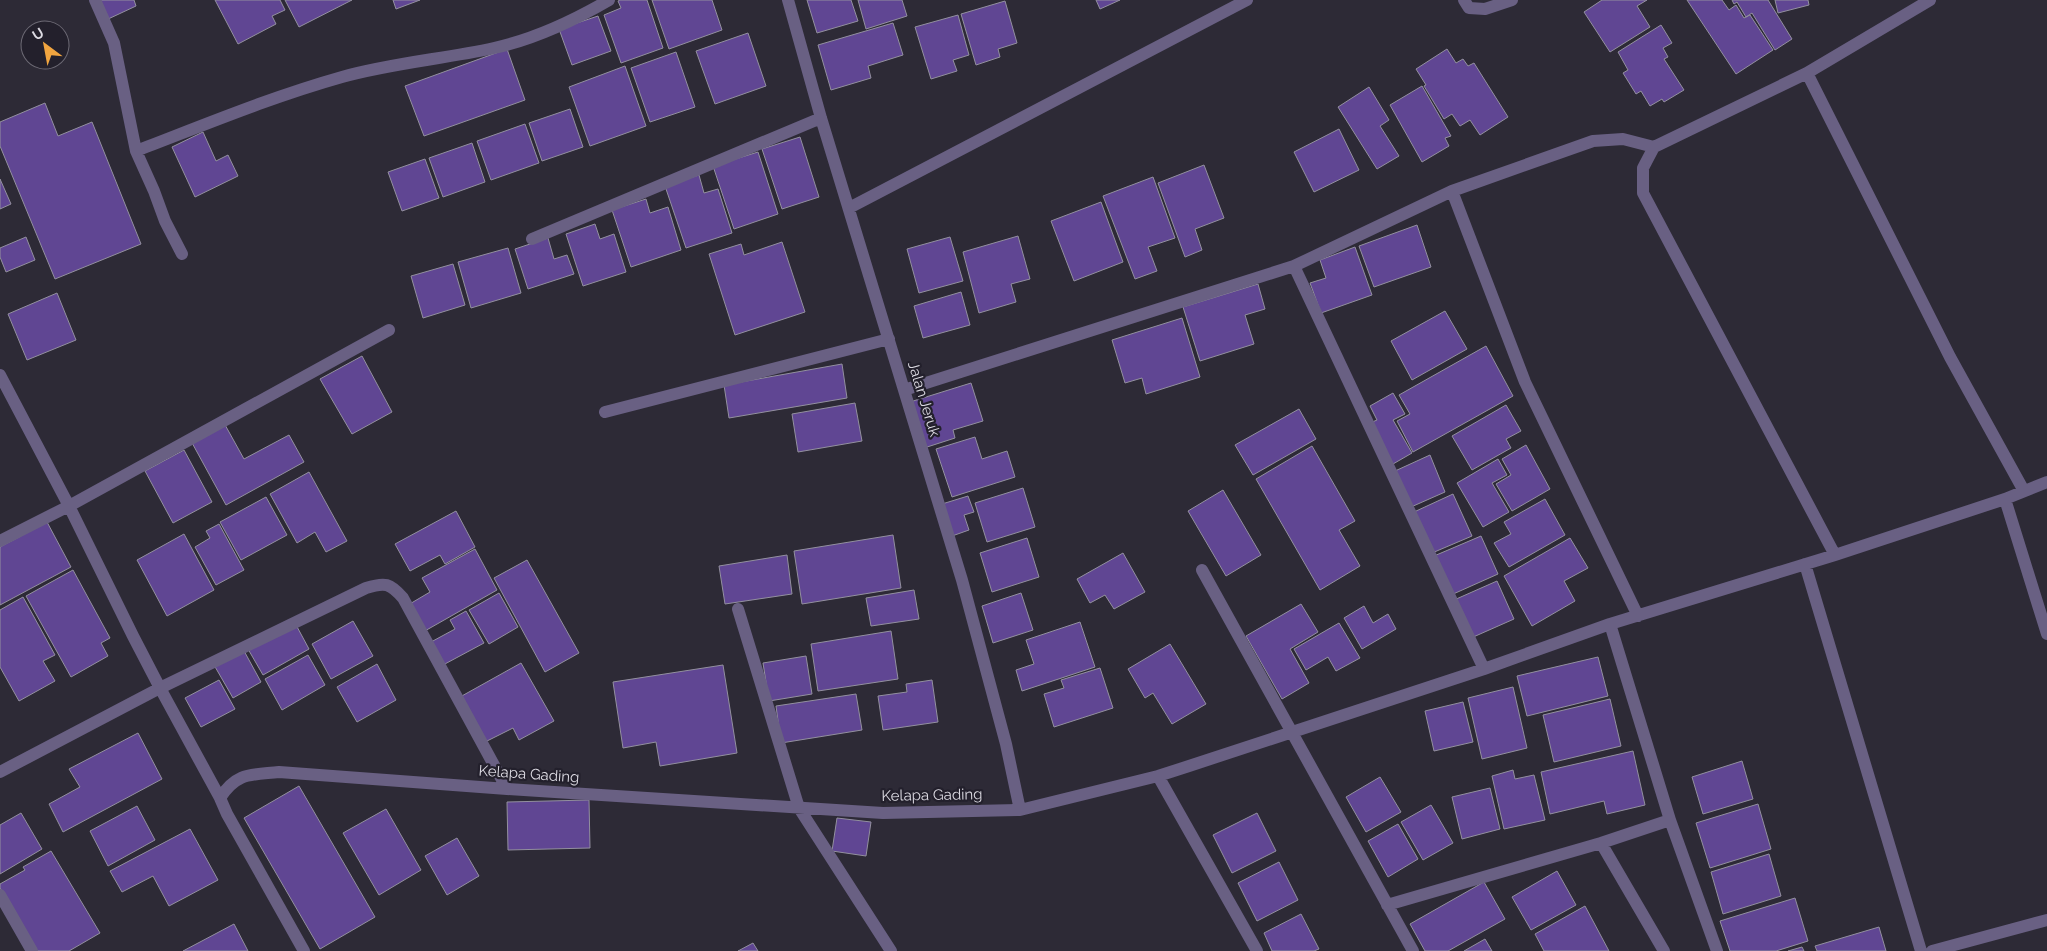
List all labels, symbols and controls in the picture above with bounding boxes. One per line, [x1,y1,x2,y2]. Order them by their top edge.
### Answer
north arrow [20,20,70,70]
text: U [29,24,47,44]
street label: Jalan Jeruk [904,359,944,439]
street label: Kelapa Gading [478,761,580,787]
street label: Kelapa Gading [881,785,983,805]

